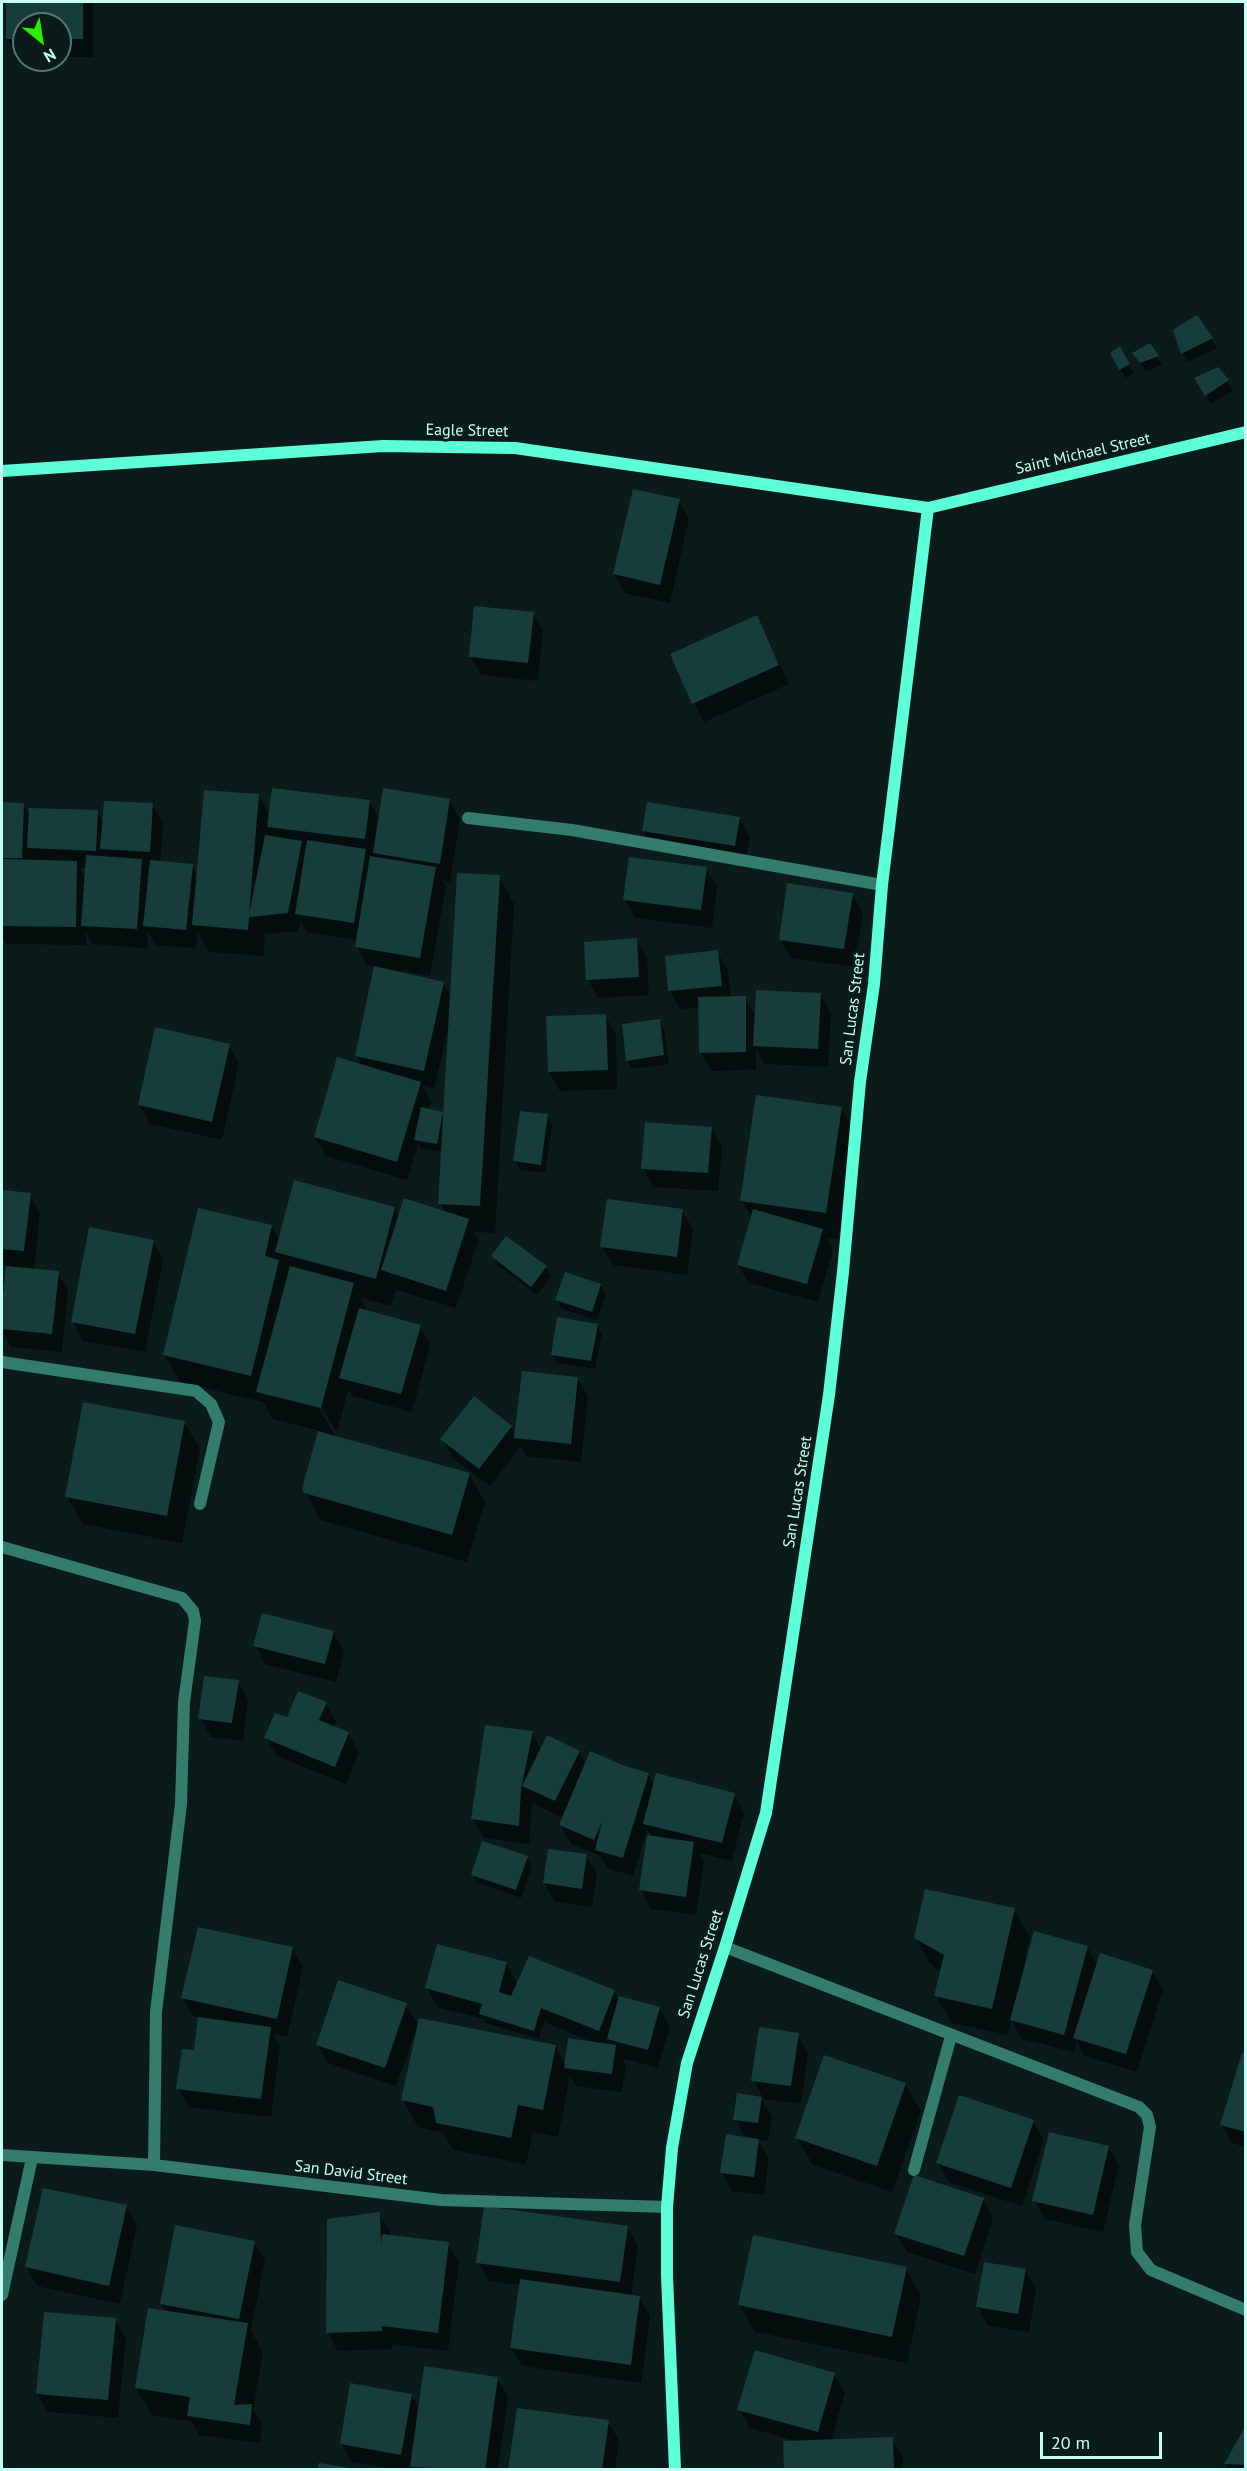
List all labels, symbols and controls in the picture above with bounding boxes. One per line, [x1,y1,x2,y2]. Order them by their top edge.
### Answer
north arrow [12,12,72,72]
text: N [40,45,60,67]
street label: Eagle Street [425,421,509,441]
street label: Saint Michael Street [1014,429,1152,479]
street label: San Lucas Street [837,952,869,1066]
street label: San Lucas Street [780,1435,816,1549]
street label: San Lucas Street [674,1907,728,2021]
street label: San David Street [293,2157,409,2189]
scale bar [1043,2420,1164,2458]
text: 20 m [1051,2431,1090,2454]

